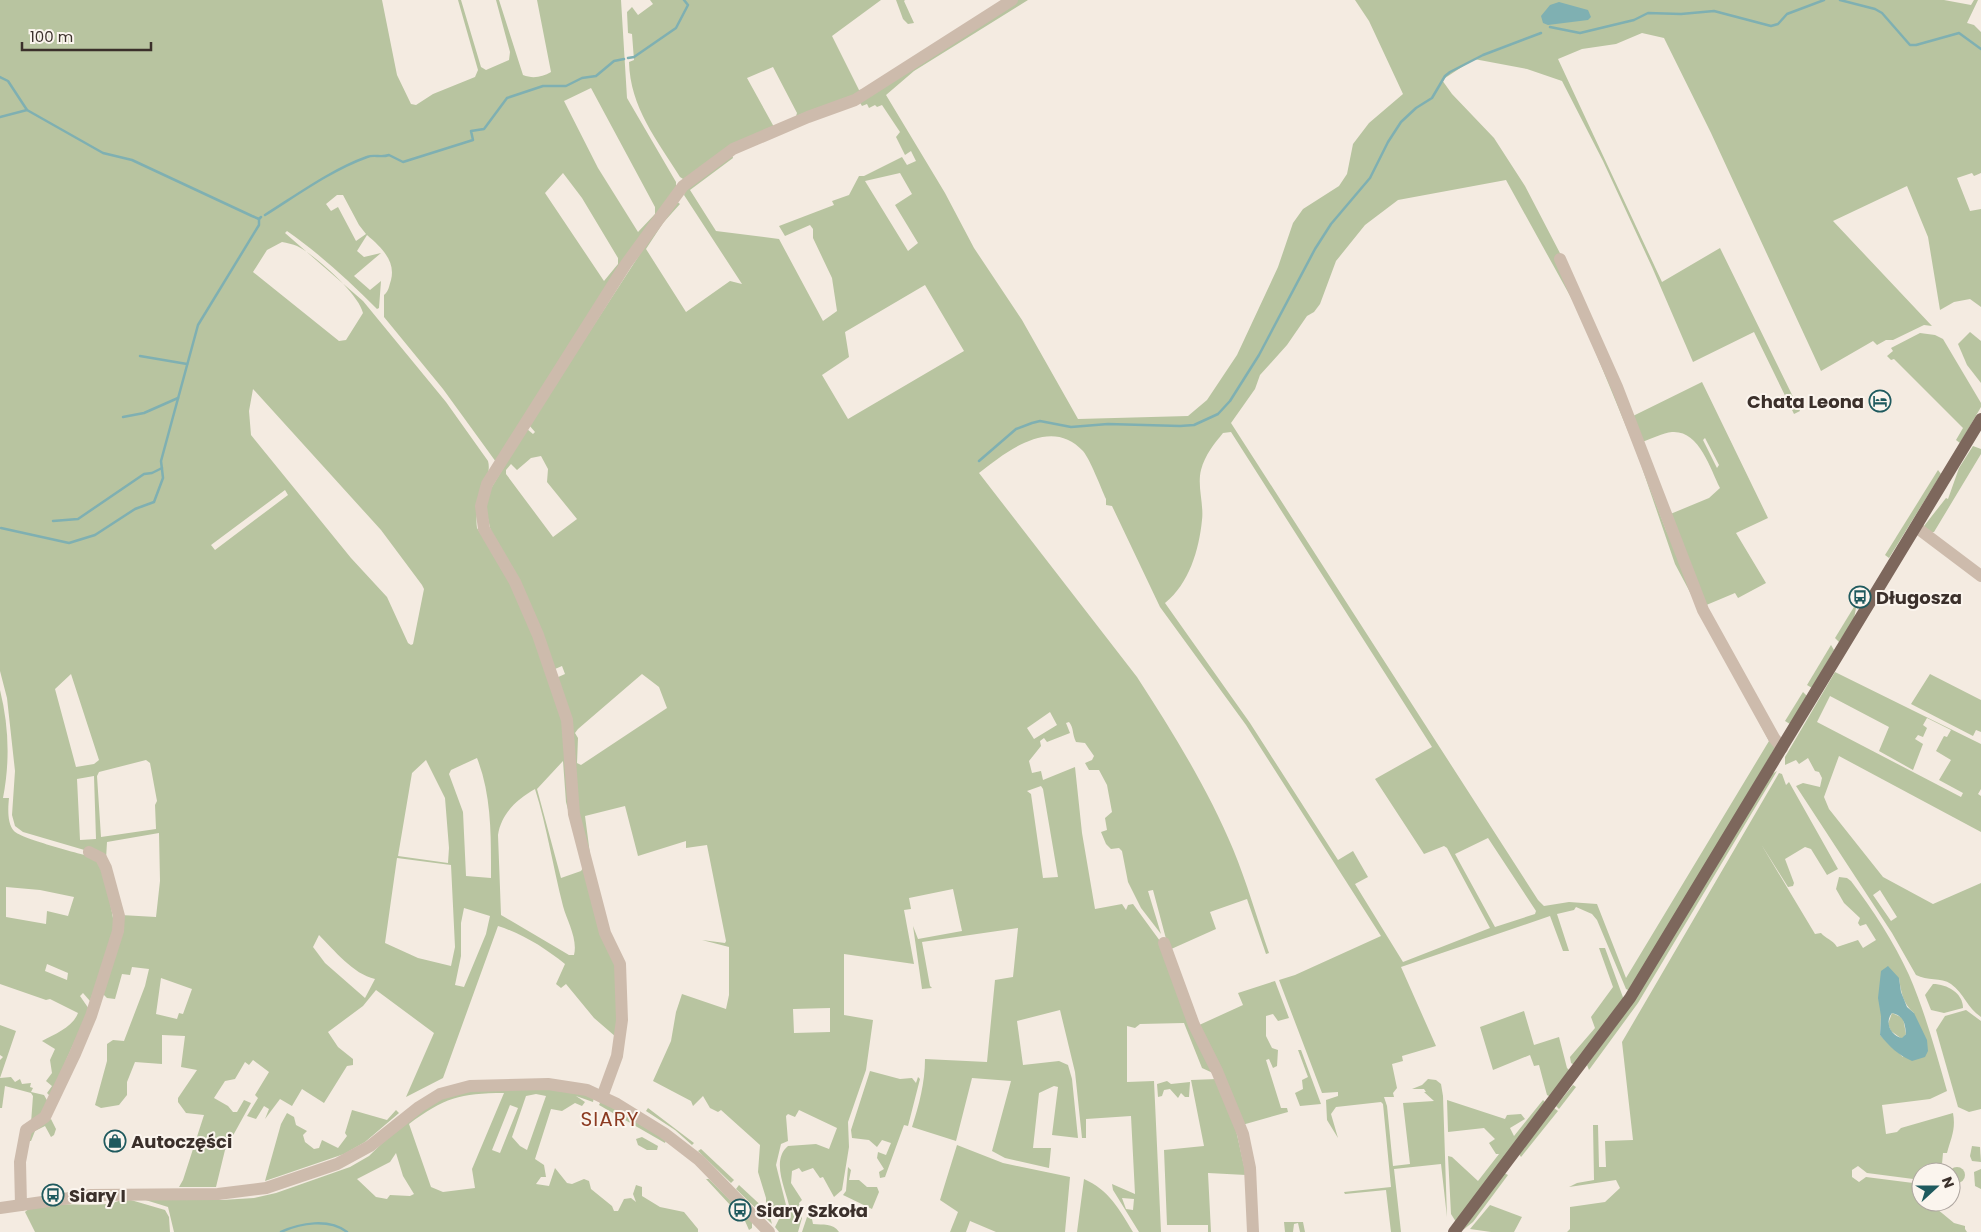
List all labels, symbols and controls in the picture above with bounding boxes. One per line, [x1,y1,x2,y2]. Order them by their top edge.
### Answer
scale bar [22,20,151,52]
text: 100 m [30,26,73,47]
place label: Chata Leona [1747,389,1864,414]
hotel icon: Chata Leona [1868,389,1892,413]
bus stop icon: Długosza [1848,585,1872,609]
place label: Długosza [1876,585,1962,610]
district label: SIARY [581,1105,639,1133]
shop icon: Autoczęści [103,1129,127,1153]
place label: Autoczęści [131,1129,232,1154]
north arrow [1911,1162,1961,1212]
text: N [1937,1174,1959,1191]
bus stop icon: Siary I [41,1183,65,1207]
place label: Siary I [69,1183,126,1208]
bus stop icon: Siary Szkoła [728,1198,752,1222]
place label: Siary Szkoła [756,1198,868,1223]

